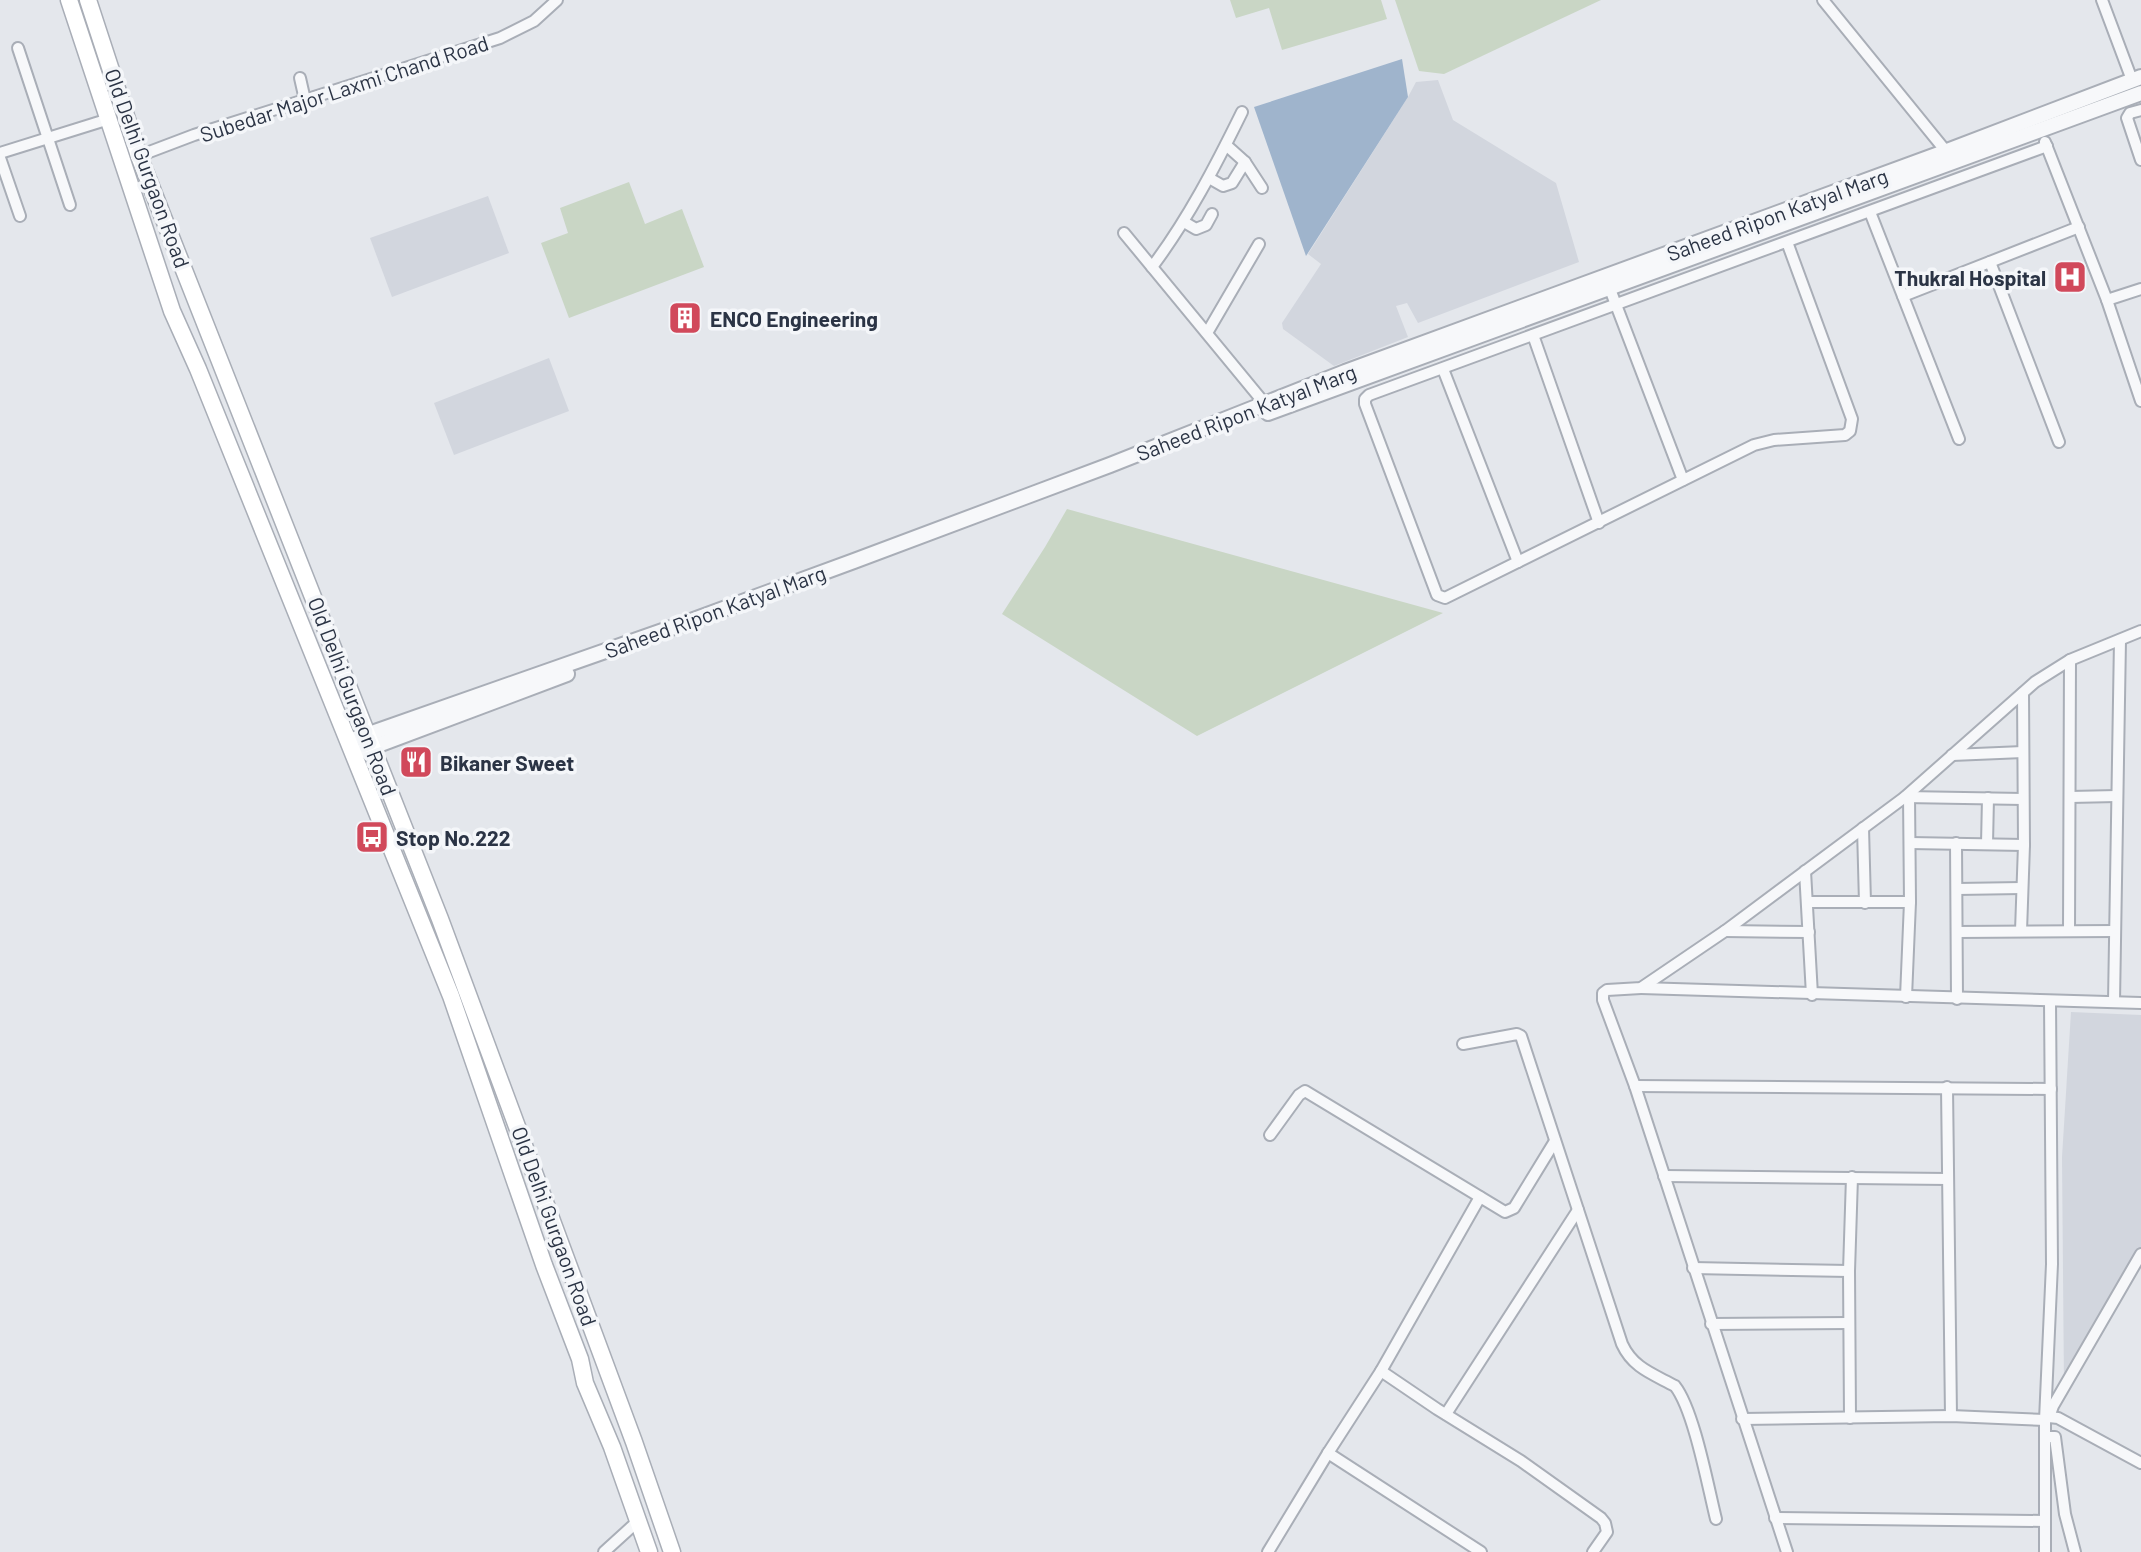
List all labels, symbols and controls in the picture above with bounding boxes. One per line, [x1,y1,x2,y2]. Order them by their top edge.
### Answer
street label: Subedar Major Laxmi Chand Road [197,29,491,147]
street label: Old Delhi Gurgaon Road [100,65,196,271]
street label: Saheed Ripon Katyal Marg [1663,162,1891,266]
hospital icon: Thukral Hospital [2051,258,2089,296]
place label: Thukral Hospital [1894,265,2046,290]
building icon: ENCO Engineering [666,299,704,337]
place label: ENCO Engineering [710,306,878,331]
street label: Saheed Ripon Katyal Marg [1133,358,1359,466]
street label: Saheed Ripon Katyal Marg [601,559,829,663]
street label: Old Delhi Gurgaon Road [304,593,402,799]
restaurant icon: Bikaner Sweet [397,743,435,781]
place label: Bikaner Sweet [440,750,574,775]
bus stop icon: Stop No.222 [353,818,391,856]
place label: Stop No.222 [396,825,510,850]
street label: Old Delhi Gurgaon Road [507,1123,603,1329]

